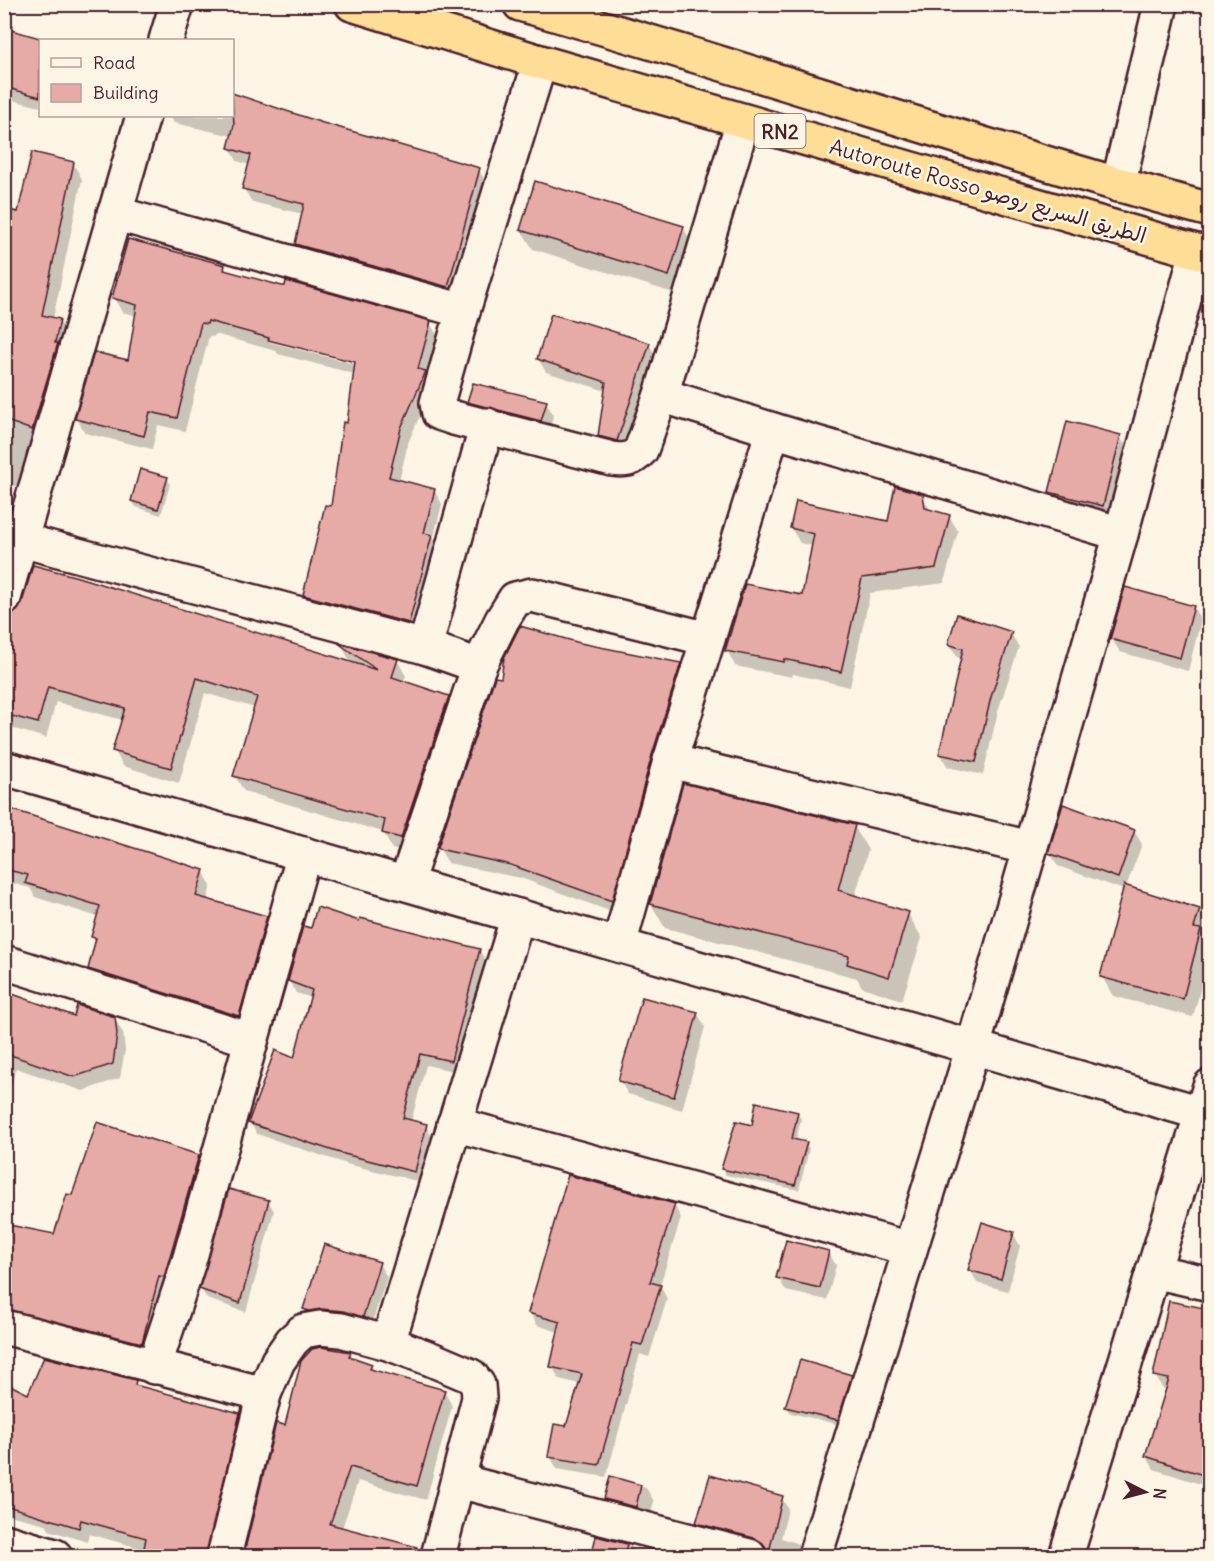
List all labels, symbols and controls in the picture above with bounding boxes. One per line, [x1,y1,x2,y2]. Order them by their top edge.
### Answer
legend [39,39,234,117]
text: Road [93,51,136,74]
text: Building [93,81,158,104]
road number: RN2 [754,114,806,148]
street label: Autoroute Rosso الطريق السريع روصو [826,133,1149,251]
north arrow [1115,1462,1175,1522]
text: N [1149,1487,1170,1500]

